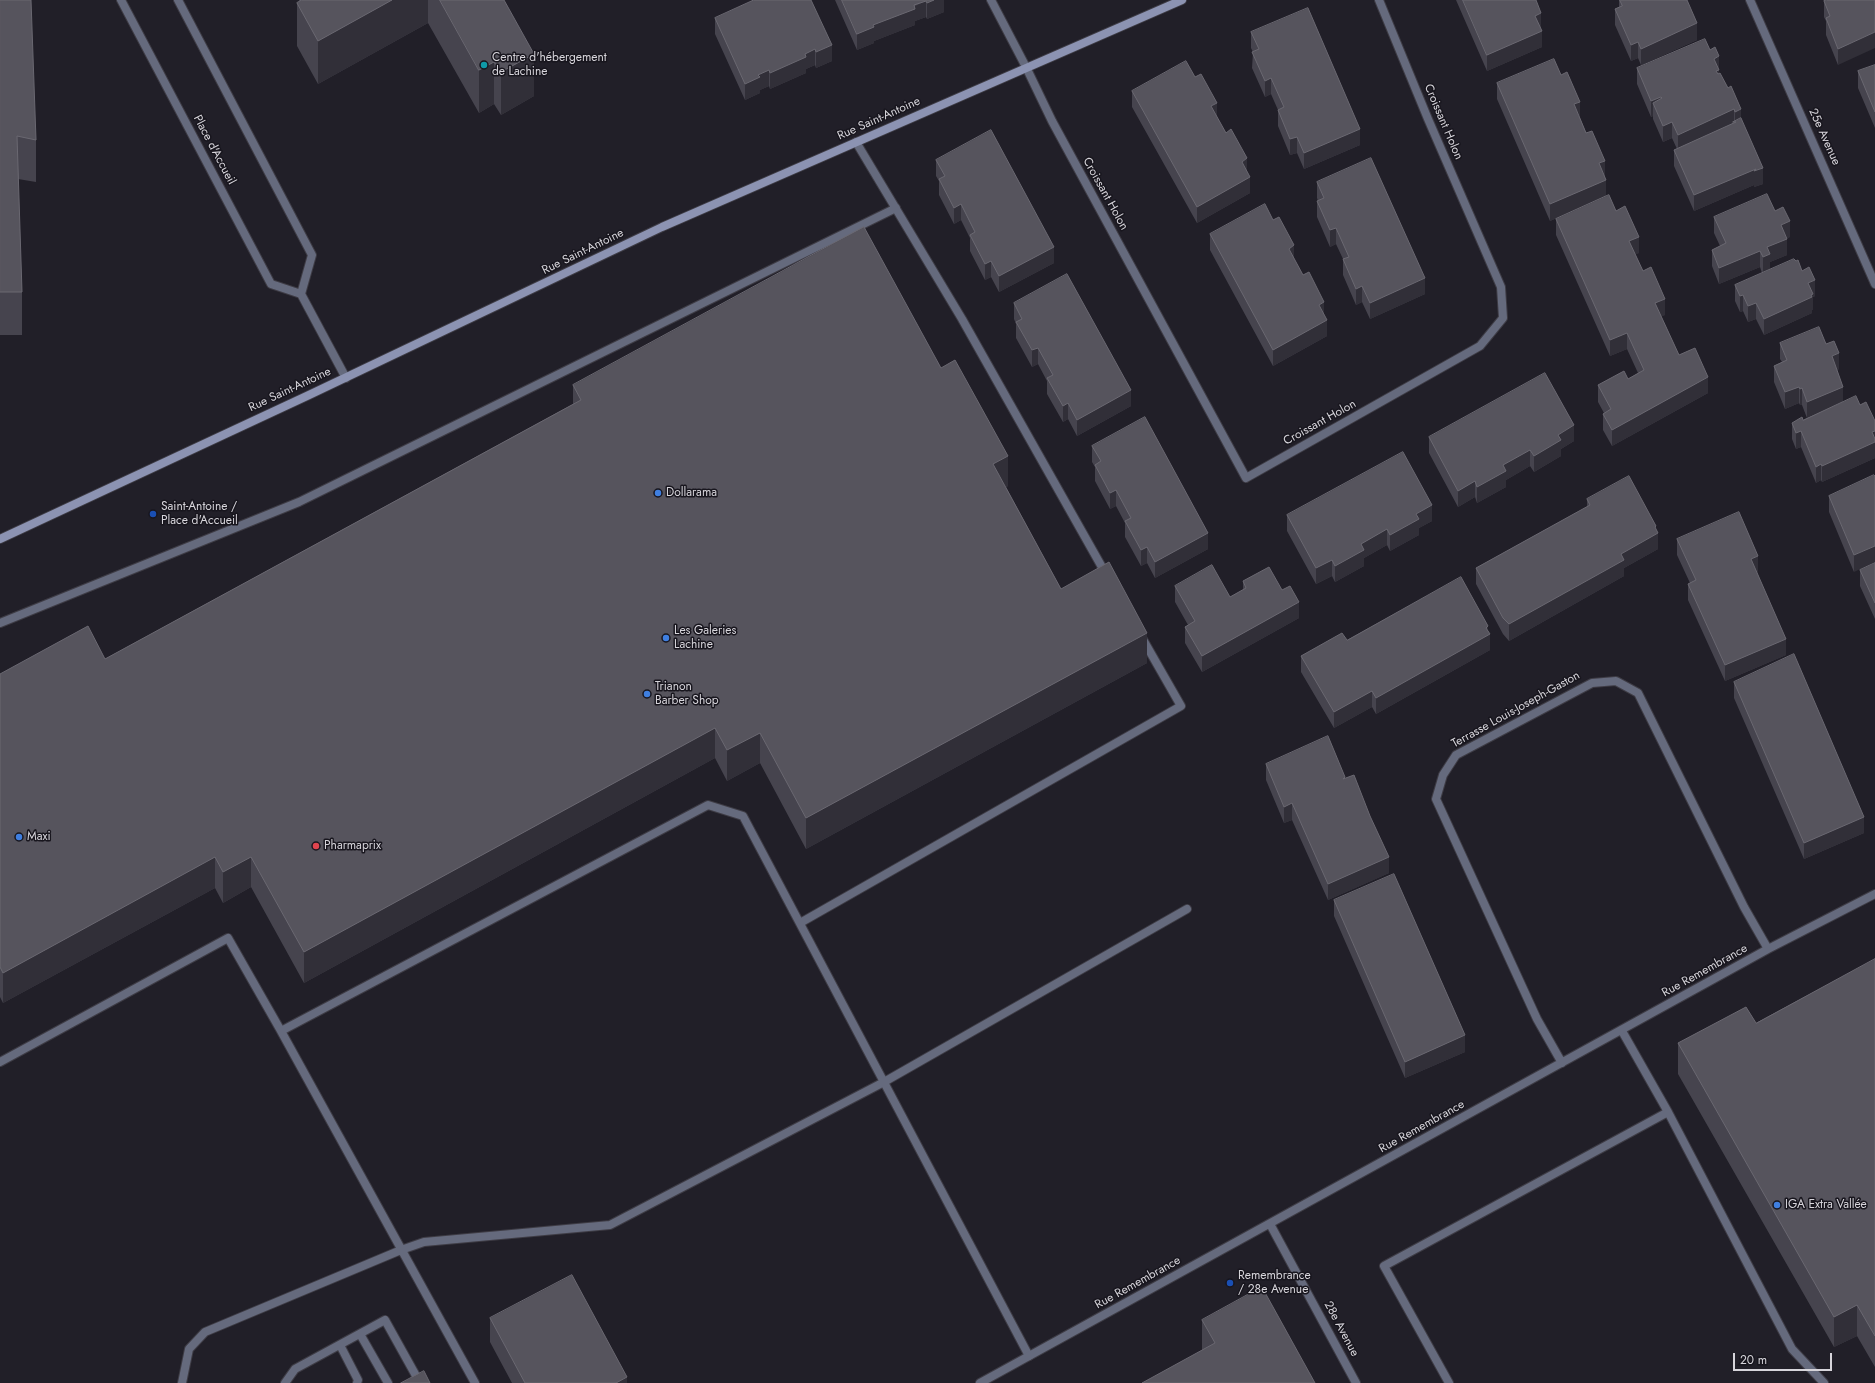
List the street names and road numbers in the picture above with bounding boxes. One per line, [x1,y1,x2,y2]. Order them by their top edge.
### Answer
street label: Croissant Holon [1421,82,1465,162]
street label: Rue Saint-Antoine [835,94,923,144]
street label: 25e Avenue [1805,106,1843,168]
street label: Place d'Accueil [190,113,238,187]
street label: Croissant Holon [1079,155,1131,233]
street label: Rue Saint-Antoine [540,226,626,278]
street label: Rue Saint-Antoine [247,365,333,415]
street label: Croissant Holon [1281,397,1359,449]
street label: Terrasse Louis-Joseph-Gaston [1449,669,1583,751]
street label: Rue Remembrance [1660,942,1750,1000]
street label: Rue Remembrance [1377,1098,1467,1156]
street label: Rue Remembrance [1093,1254,1183,1312]
street label: 28e Avenue [1320,1299,1362,1359]

